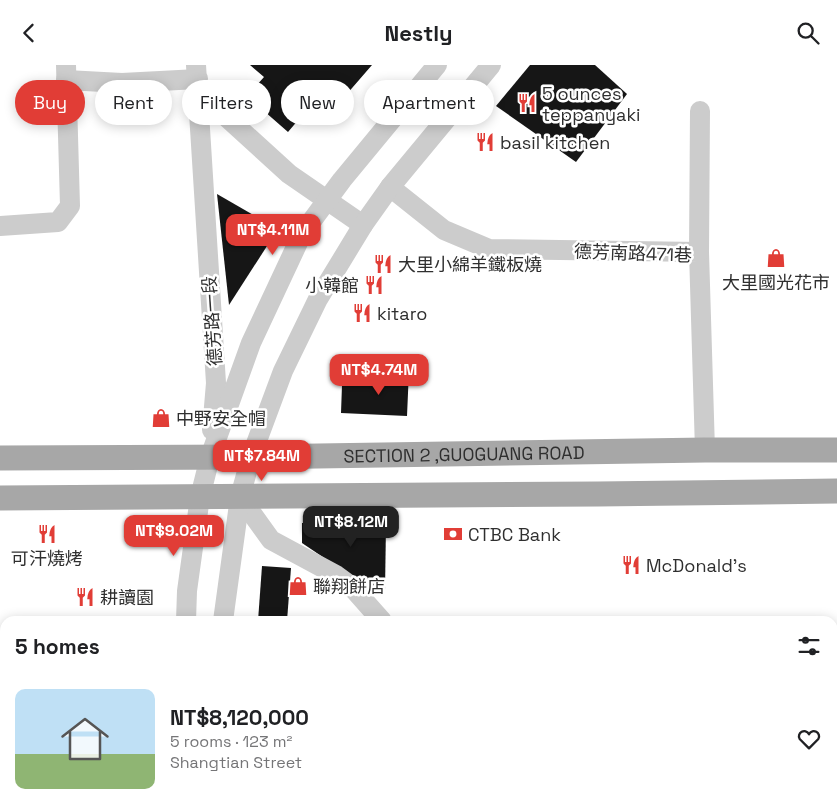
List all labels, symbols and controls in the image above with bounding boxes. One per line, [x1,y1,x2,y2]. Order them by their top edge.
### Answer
icon: back [15,19,43,47]
text: Nestly [384,19,453,47]
icon: search [794,19,822,47]
chip: Buy [15,80,85,125]
chip: Rent [95,80,172,125]
chip: Filters [182,80,271,125]
chip: New [281,80,354,125]
chip: Apartment [364,80,494,125]
place label: 5 ounces teppanyaki [542,82,641,126]
restaurant icon: 5 ounces teppanyaki [516,92,538,114]
restaurant icon: basil kitchen [474,131,496,153]
place label: basil kitchen [500,131,610,154]
pin: NT$4.11M [221,213,325,256]
text: NT$4.11M [237,219,309,240]
street label: 德芳南路471巷 [574,239,692,267]
shop icon: 大里國光花市 [765,247,787,269]
restaurant icon: 大里小綿羊鐵板燒 [372,253,394,275]
place label: 大里小綿羊鐵板燒 [398,253,542,276]
place label: 大里國光花市 [722,271,830,294]
place label: 小韓館 [305,274,359,297]
restaurant icon: 小韓館 [363,274,385,296]
street label: 德芳路一段 [197,275,227,367]
restaurant icon: kitaro [351,302,373,324]
place label: kitaro [377,302,427,325]
pin: NT$4.74M [327,353,431,396]
text: NT$4.74M [341,359,417,380]
shop icon: 中野安全帽 [150,407,172,429]
place label: 中野安全帽 [176,407,266,430]
pin: NT$7.84M [210,439,314,482]
street label: SECTION 2 ,GUOGUANG ROAD [343,440,585,467]
text: NT$7.84M [224,445,300,466]
pin: NT$8.12M [299,505,403,548]
text: NT$8.12M [314,511,388,532]
pin: NT$9.02M [122,515,226,557]
text: NT$9.02M [135,520,213,541]
restaurant icon: 可汗燒烤 [36,523,58,545]
bank icon: CTBC Bank [442,523,464,545]
place label: CTBC Bank [468,523,561,546]
place label: 可汗燒烤 [11,547,83,570]
restaurant icon: McDonald's [620,554,642,576]
place label: McDonald's [646,554,747,577]
shop icon: 聯翔餅店 [287,575,309,597]
place label: 聯翔餅店 [313,575,385,598]
restaurant icon: 耕讀園 [74,586,96,608]
place label: 耕讀園 [100,586,154,609]
icon: filters [795,632,823,660]
text: 5 homes [15,633,100,660]
text: NT$8,120,000 [170,704,309,731]
icon: home [55,709,115,769]
icon: heart [795,725,823,753]
text: 5 rooms · 123 m² [170,731,292,752]
text: Shangtian Street [170,752,302,773]

